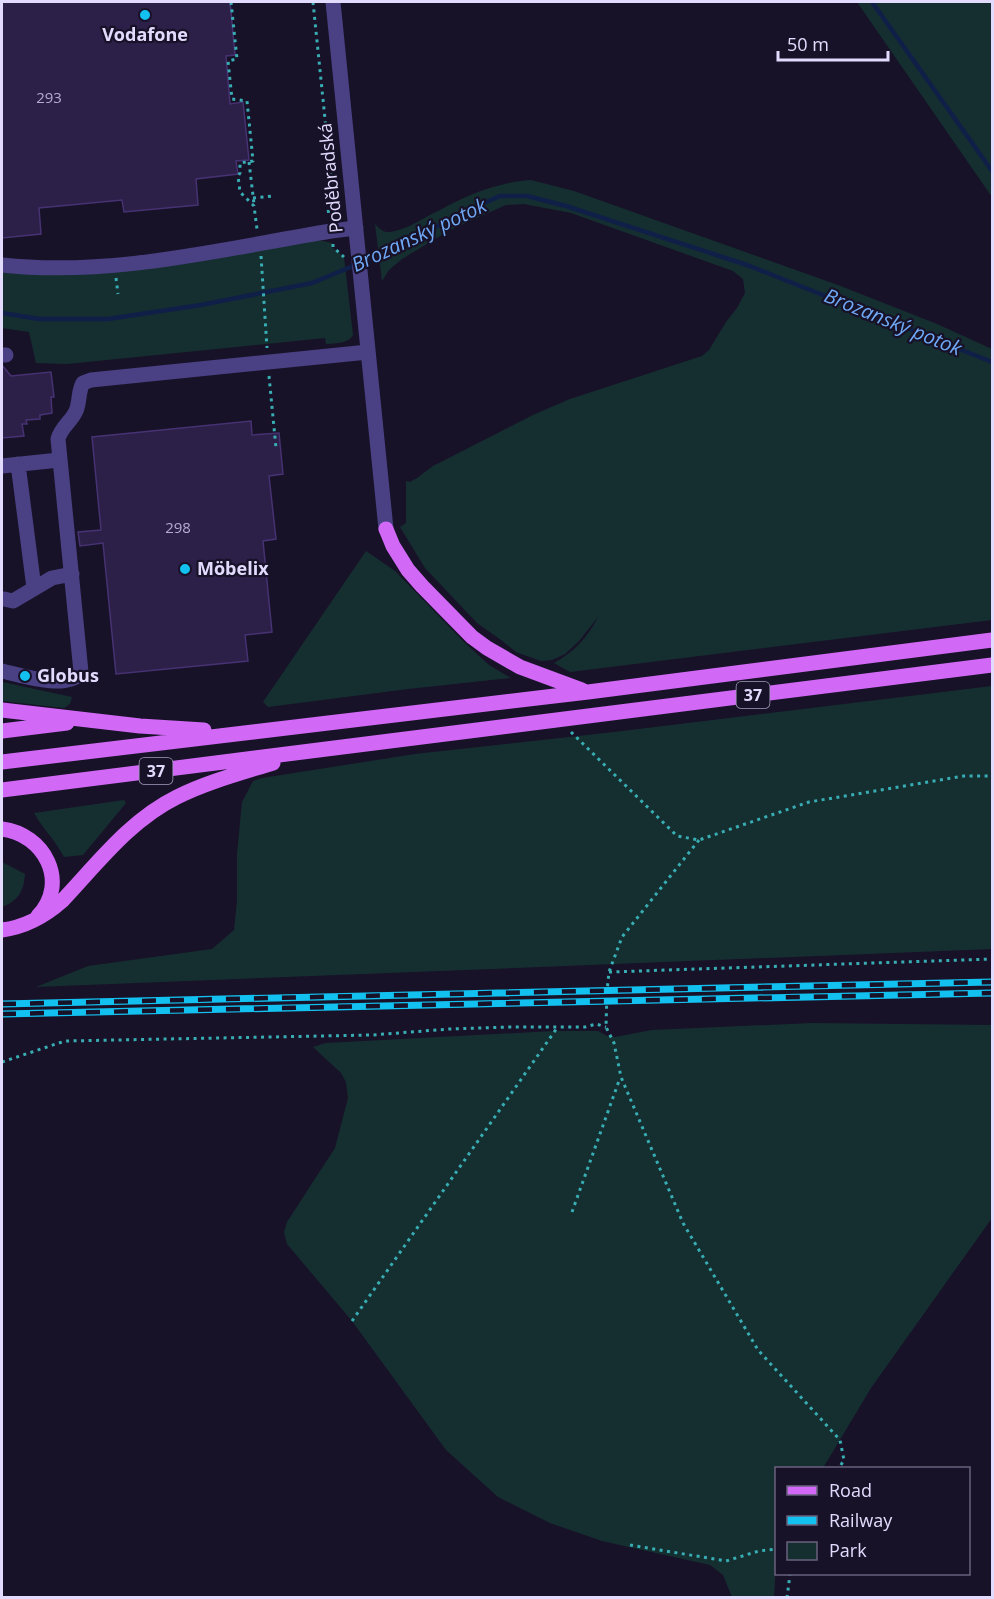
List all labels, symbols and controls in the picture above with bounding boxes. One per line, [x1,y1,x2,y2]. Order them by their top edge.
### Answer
marker: Vodafone [138,8,152,22]
place label: Vodafone [102,22,188,46]
scale bar [778,24,888,62]
text: 50 m [787,32,829,56]
house number: 293 [36,87,62,107]
street label: Poděbradská [312,122,348,234]
water label: Brozanský potok [347,191,492,278]
water label: Brozanský potok [820,282,967,362]
house number: 298 [165,517,191,537]
place label: Möbelix [197,556,269,580]
marker: Möbelix [178,562,192,576]
place label: Globus [37,663,99,687]
marker: Globus [18,669,32,683]
road number: 37 [736,682,770,708]
road number: 37 [140,758,172,784]
legend [775,1467,970,1575]
text: Road [829,1478,872,1502]
text: Railway [829,1508,893,1532]
text: Park [829,1538,867,1562]

